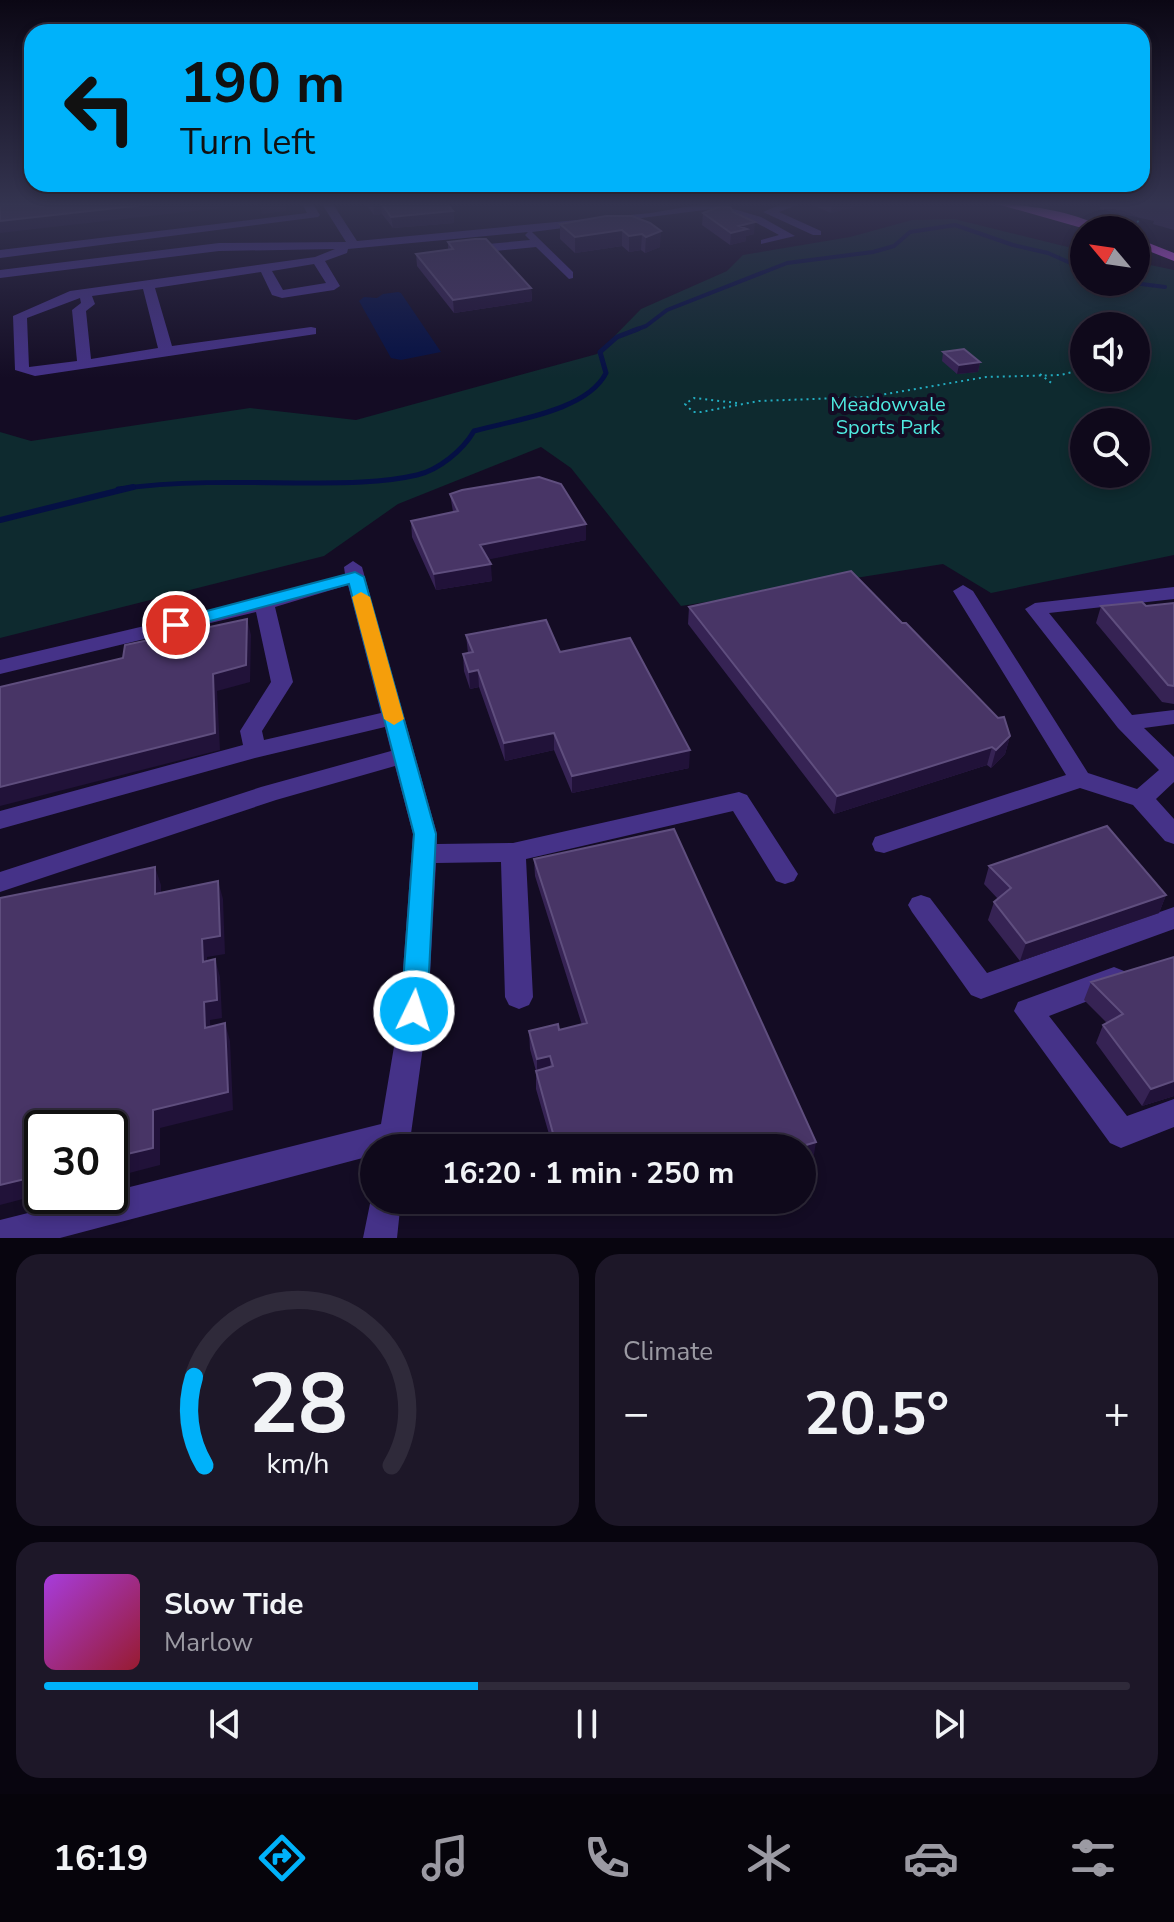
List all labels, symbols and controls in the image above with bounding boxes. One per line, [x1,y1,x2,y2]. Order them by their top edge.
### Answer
text: 190 m [180,45,345,122]
icon: left [48,56,152,160]
text: Turn left [180,118,315,167]
north arrow [1070,216,1150,296]
map controls [1070,216,1150,488]
button: sound [1070,312,1150,392]
park label: Meadowvale Sports Park [830,391,946,441]
button: search [1070,408,1150,488]
pin [142,591,210,659]
icon: arrive [154,603,198,647]
position arrow [372,969,456,1053]
speed limit sign: 30 [24,1110,128,1214]
text: 16:20 · 1 min · 250 m [442,1153,734,1194]
text: Climate [623,1334,713,1369]
text: 28 [248,1348,347,1461]
text: 20.5° [804,1373,949,1455]
text: − [623,1384,649,1444]
text: + [1104,1384,1130,1444]
text: km/h [266,1444,329,1483]
text: Slow Tide [164,1584,304,1625]
text: Marlow [164,1625,253,1660]
icon: previous [203,1702,247,1746]
icon: pause [565,1702,609,1746]
icon: next [927,1702,971,1746]
icon: directions [254,1830,310,1886]
icon: music [417,1830,473,1886]
icon: phone [579,1830,635,1886]
icon: climate [741,1830,797,1886]
icon: car [903,1830,959,1886]
icon: filters [1065,1830,1121,1886]
text: 16:19 [53,1834,148,1883]

